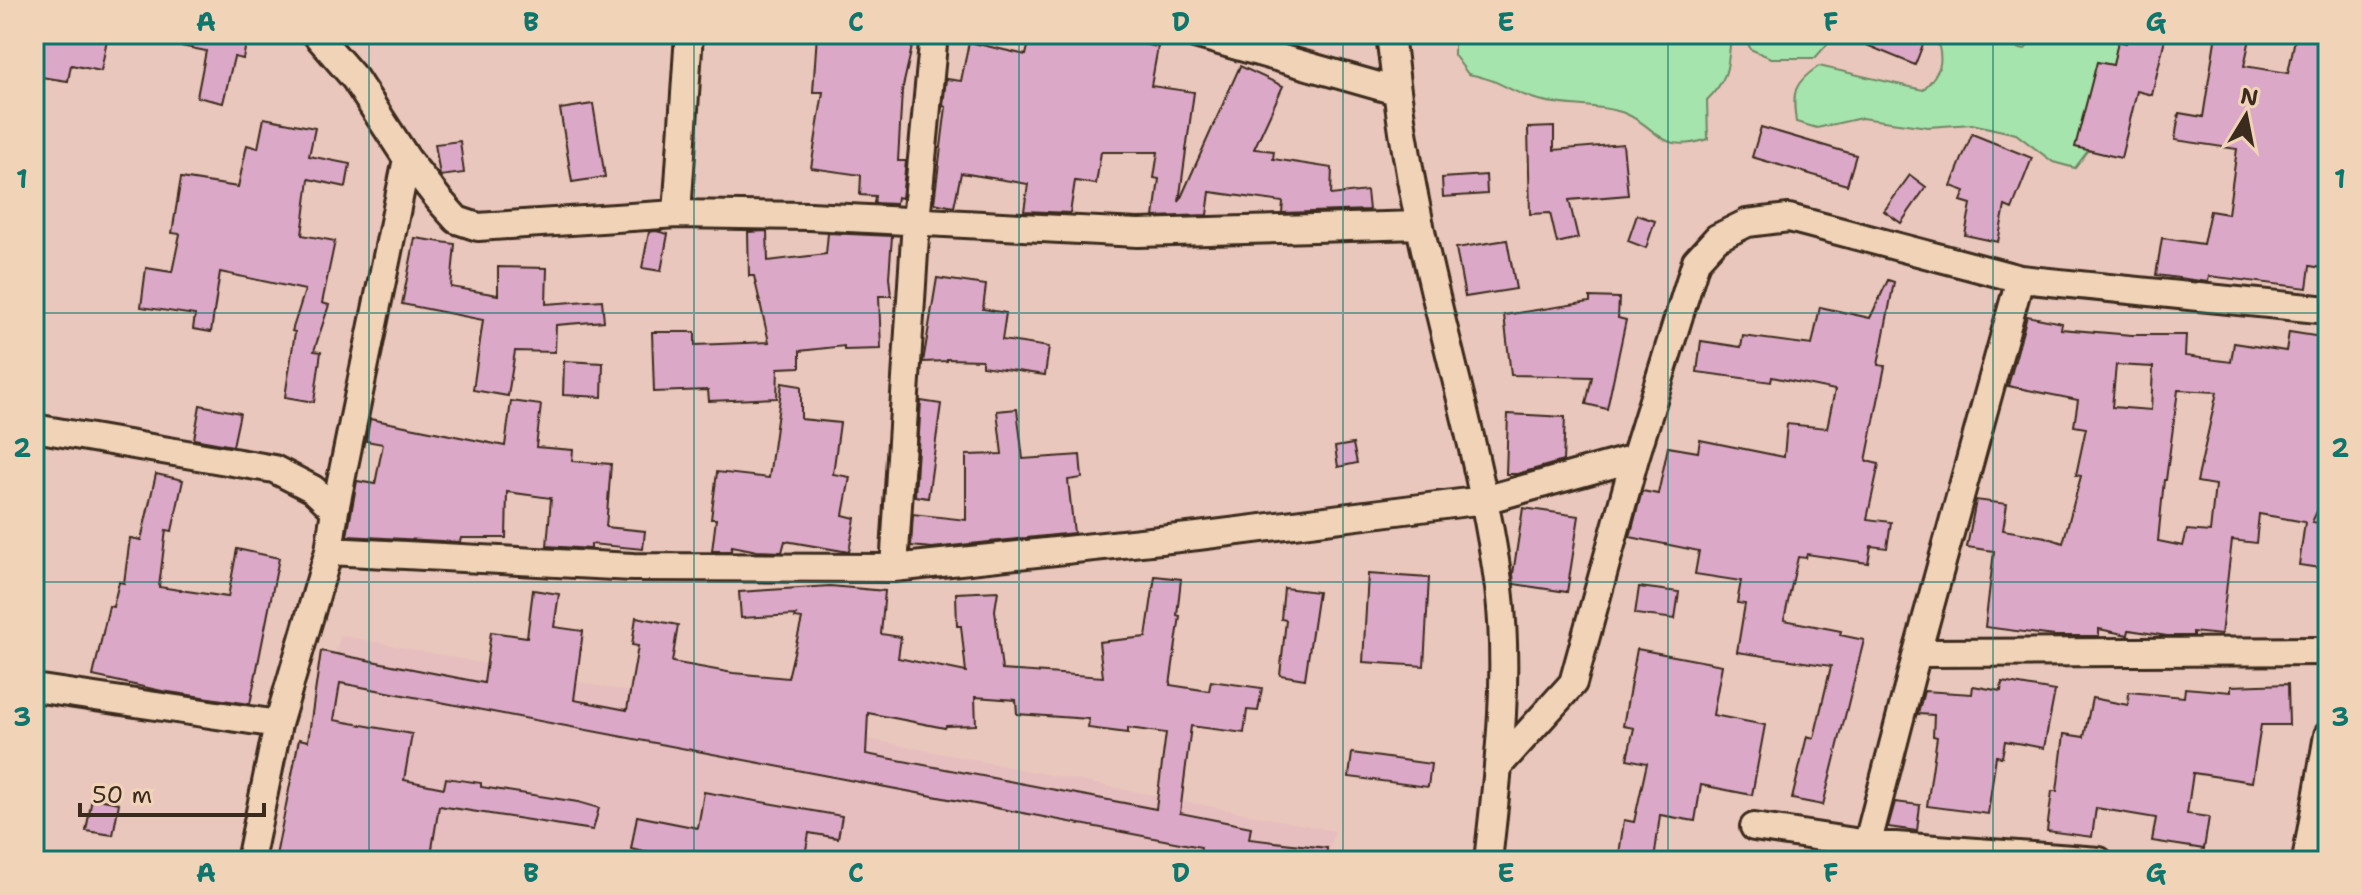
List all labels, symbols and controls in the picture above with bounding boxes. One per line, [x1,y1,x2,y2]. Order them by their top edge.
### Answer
text: A [196,4,216,39]
text: B [523,4,539,39]
text: C [848,4,864,39]
text: D [1172,4,1190,39]
text: E [1497,4,1515,39]
text: F [1823,4,1839,39]
text: G [2146,4,2167,39]
north arrow [2206,76,2286,156]
text: N [2238,81,2260,113]
text: 1 [16,161,28,196]
text: 1 [2334,161,2346,196]
text: 2 [13,430,31,465]
text: 2 [2331,430,2349,465]
text: 3 [13,699,31,734]
text: 3 [2331,699,2349,734]
scale bar [80,767,264,817]
text: 50 m [92,779,152,811]
text: A [196,855,216,890]
text: B [523,855,539,890]
text: C [848,855,864,890]
text: D [1172,855,1190,890]
text: E [1497,855,1515,890]
text: F [1823,855,1839,890]
text: G [2146,855,2167,890]

